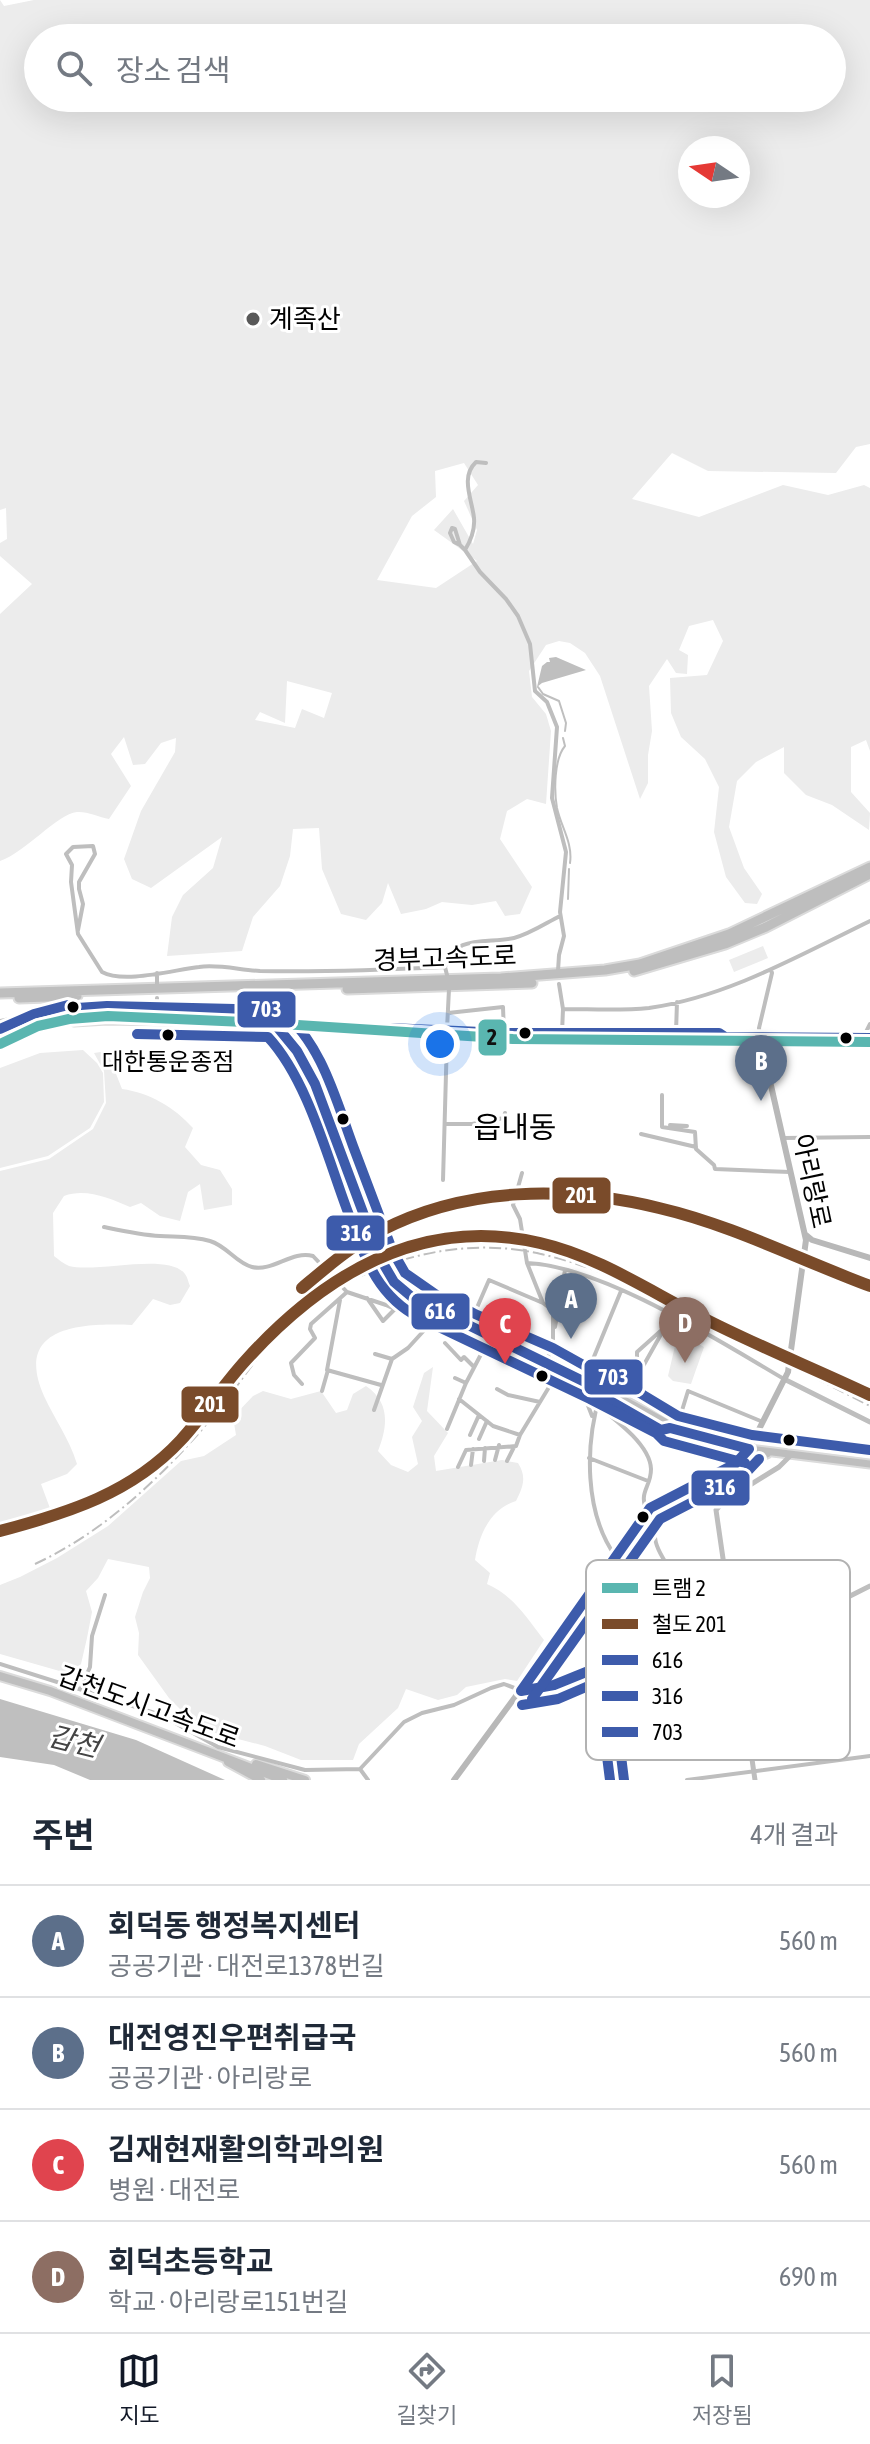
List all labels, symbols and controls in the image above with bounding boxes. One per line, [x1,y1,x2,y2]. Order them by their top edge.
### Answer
search box [24,24,846,112]
icon: search [52,46,96,90]
text: 장소 검색 [116,53,231,87]
north arrow [678,136,750,208]
place label: 계족산 [269,304,341,334]
marker: 계족산 [244,310,262,328]
street label: 경부고속도로 [373,941,517,975]
line badge: 703 [236,990,297,1029]
text: 703 [250,996,282,1022]
unlabelled marker [65,999,81,1015]
line badge: 2 [477,1018,508,1057]
your location [420,1024,460,1064]
text: 2 [487,1024,497,1050]
unlabelled marker [517,1025,533,1041]
marker: 대한통운종점 [160,1027,176,1043]
unlabelled marker [838,1030,854,1046]
pin: B [735,1035,787,1101]
place label: 대한통운종점 [102,1048,234,1075]
district label: 읍내동 [474,1110,556,1144]
unlabelled marker [335,1111,351,1127]
street label: 아리랑로 [787,1131,837,1231]
line badge: 201 [551,1176,612,1215]
text: 201 [565,1182,597,1208]
line badge: 316 [325,1214,386,1252]
text: 316 [340,1220,372,1246]
pin: A [545,1273,597,1339]
line badge: 616 [410,1292,471,1331]
pin: D [659,1297,711,1363]
text: 616 [424,1298,456,1324]
pin: C [479,1298,531,1364]
line badge: 703 [583,1358,644,1396]
text: 703 [597,1364,629,1390]
unlabelled marker [534,1368,550,1384]
line badge: 201 [180,1385,240,1424]
text: 201 [194,1391,226,1417]
unlabelled marker [781,1432,797,1448]
line badge: 316 [690,1469,751,1507]
text: 316 [704,1474,736,1500]
unlabelled marker [635,1509,651,1525]
legend [586,1560,850,1760]
text: 트램 2 [652,1575,706,1601]
text: 철도 201 [652,1611,727,1637]
text: 616 [652,1647,683,1673]
street label: 갑천도시고속도로 [54,1660,244,1754]
text: 316 [652,1683,683,1709]
water label: 갑천 [45,1718,103,1764]
text: 703 [652,1719,683,1745]
text: 주변 [32,1815,95,1854]
text: 4개 결과 [750,1820,838,1850]
text: 회덕동 행정복지센터 [108,1908,361,1942]
text: A [52,1926,64,1956]
text: 560 m [779,1926,838,1956]
text: 공공기관 · 대전로1378번길 [108,1951,385,1981]
text: 대전영진우편취급국 [108,2020,356,2054]
text: B [52,2038,64,2068]
text: 560 m [779,2038,838,2068]
text: 공공기관 · 아리랑로 [108,2063,312,2093]
text: 김재현재활의학과의원 [108,2132,384,2166]
text: C [52,2150,64,2180]
text: 560 m [779,2150,838,2180]
text: 병원 · 대전로 [108,2175,240,2205]
text: 회덕초등학교 [108,2244,274,2278]
text: D [51,2262,65,2292]
text: 690 m [779,2262,838,2292]
text: 학교 · 아리랑로151번길 [108,2287,349,2317]
tab: 지도 [117,2349,161,2429]
tab: 길찾기 [396,2349,457,2429]
tab: 저장됨 [692,2349,753,2429]

